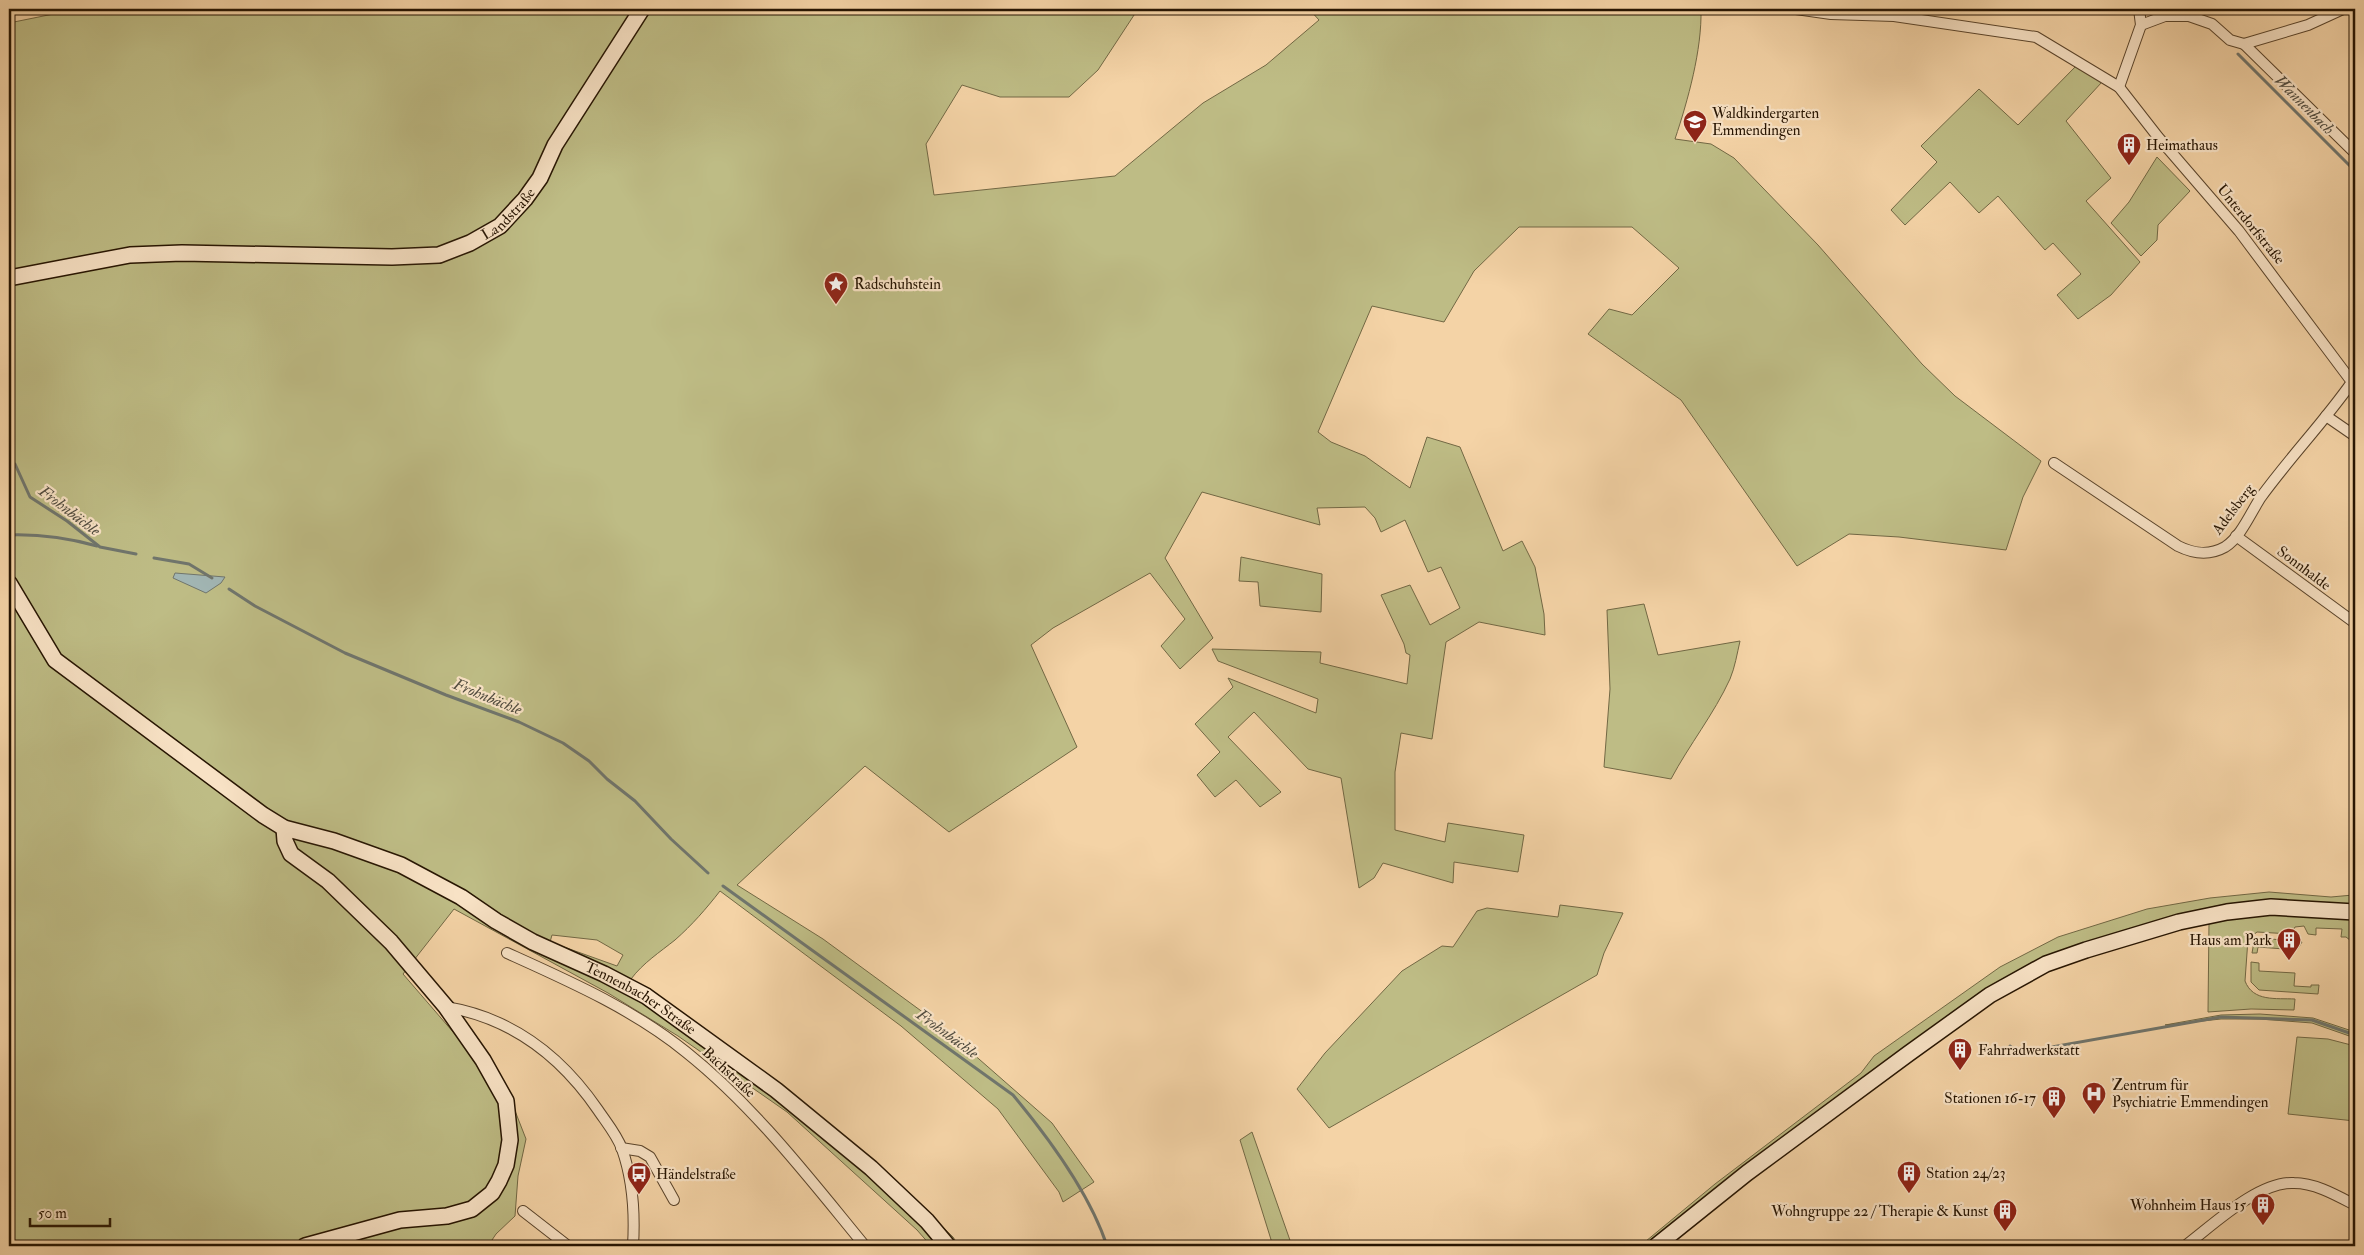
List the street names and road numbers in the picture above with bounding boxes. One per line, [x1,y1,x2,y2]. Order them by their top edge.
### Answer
street label: Unterdorfstraße [2212,180,2289,268]
street label: Landstraße [478,185,540,245]
street label: Adelsberg [2208,480,2259,539]
street label: Sonnhalde [2273,542,2334,595]
street label: Tennenbacher Straße [582,958,700,1039]
street label: Bachstraße [698,1043,759,1102]

